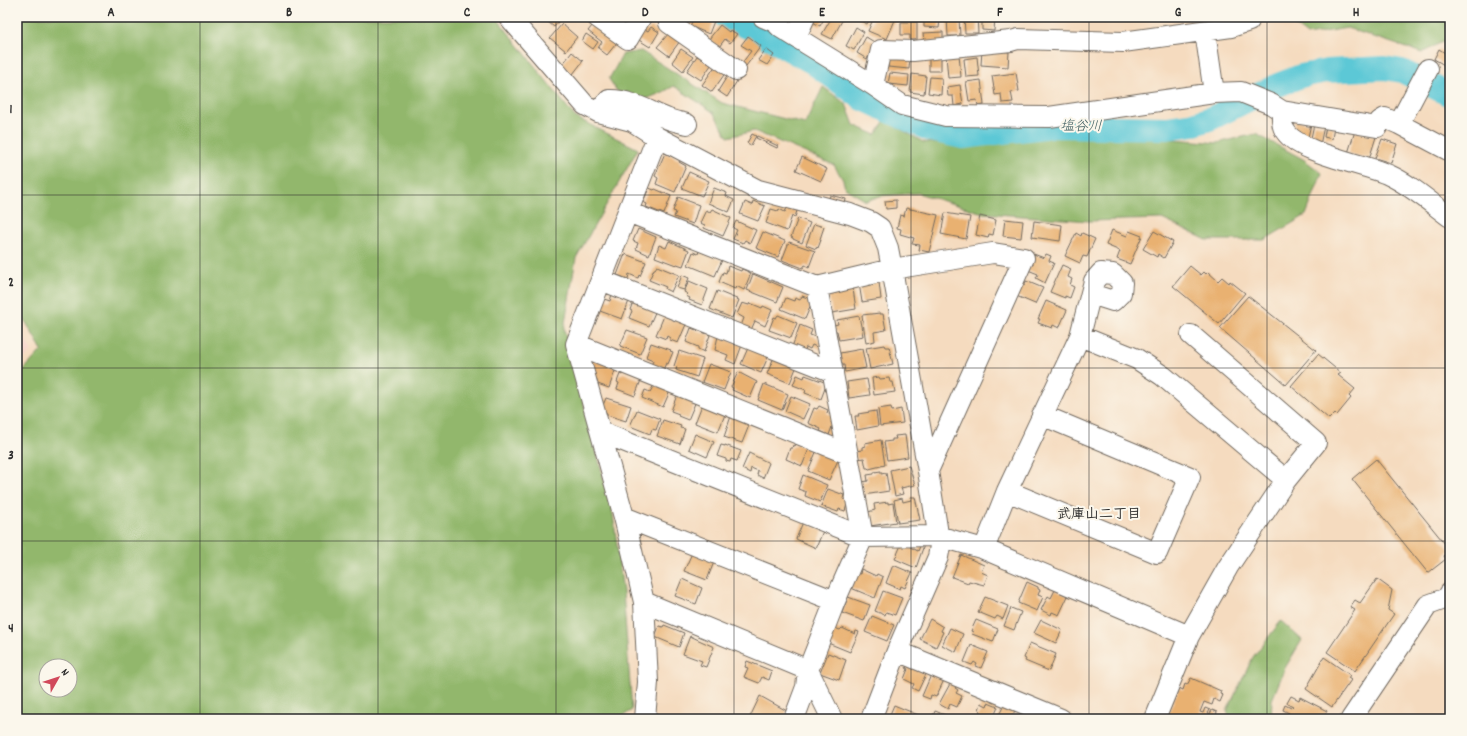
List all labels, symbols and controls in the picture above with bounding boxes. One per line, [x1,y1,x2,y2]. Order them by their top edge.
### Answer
text: A [107,4,115,23]
text: B [286,4,292,23]
text: C [464,4,471,23]
text: D [642,4,649,23]
text: E [819,4,826,23]
text: F [997,4,1003,23]
text: G [1175,4,1182,23]
text: H [1353,4,1360,23]
text: 1 [10,101,13,120]
water label: 塩谷川 [1060,117,1102,137]
text: 2 [8,274,14,293]
text: 3 [8,447,14,466]
district label: 武庫山二丁目 [1057,505,1141,525]
text: 4 [8,620,14,639]
north arrow [38,658,78,698]
text: N [56,666,72,681]

